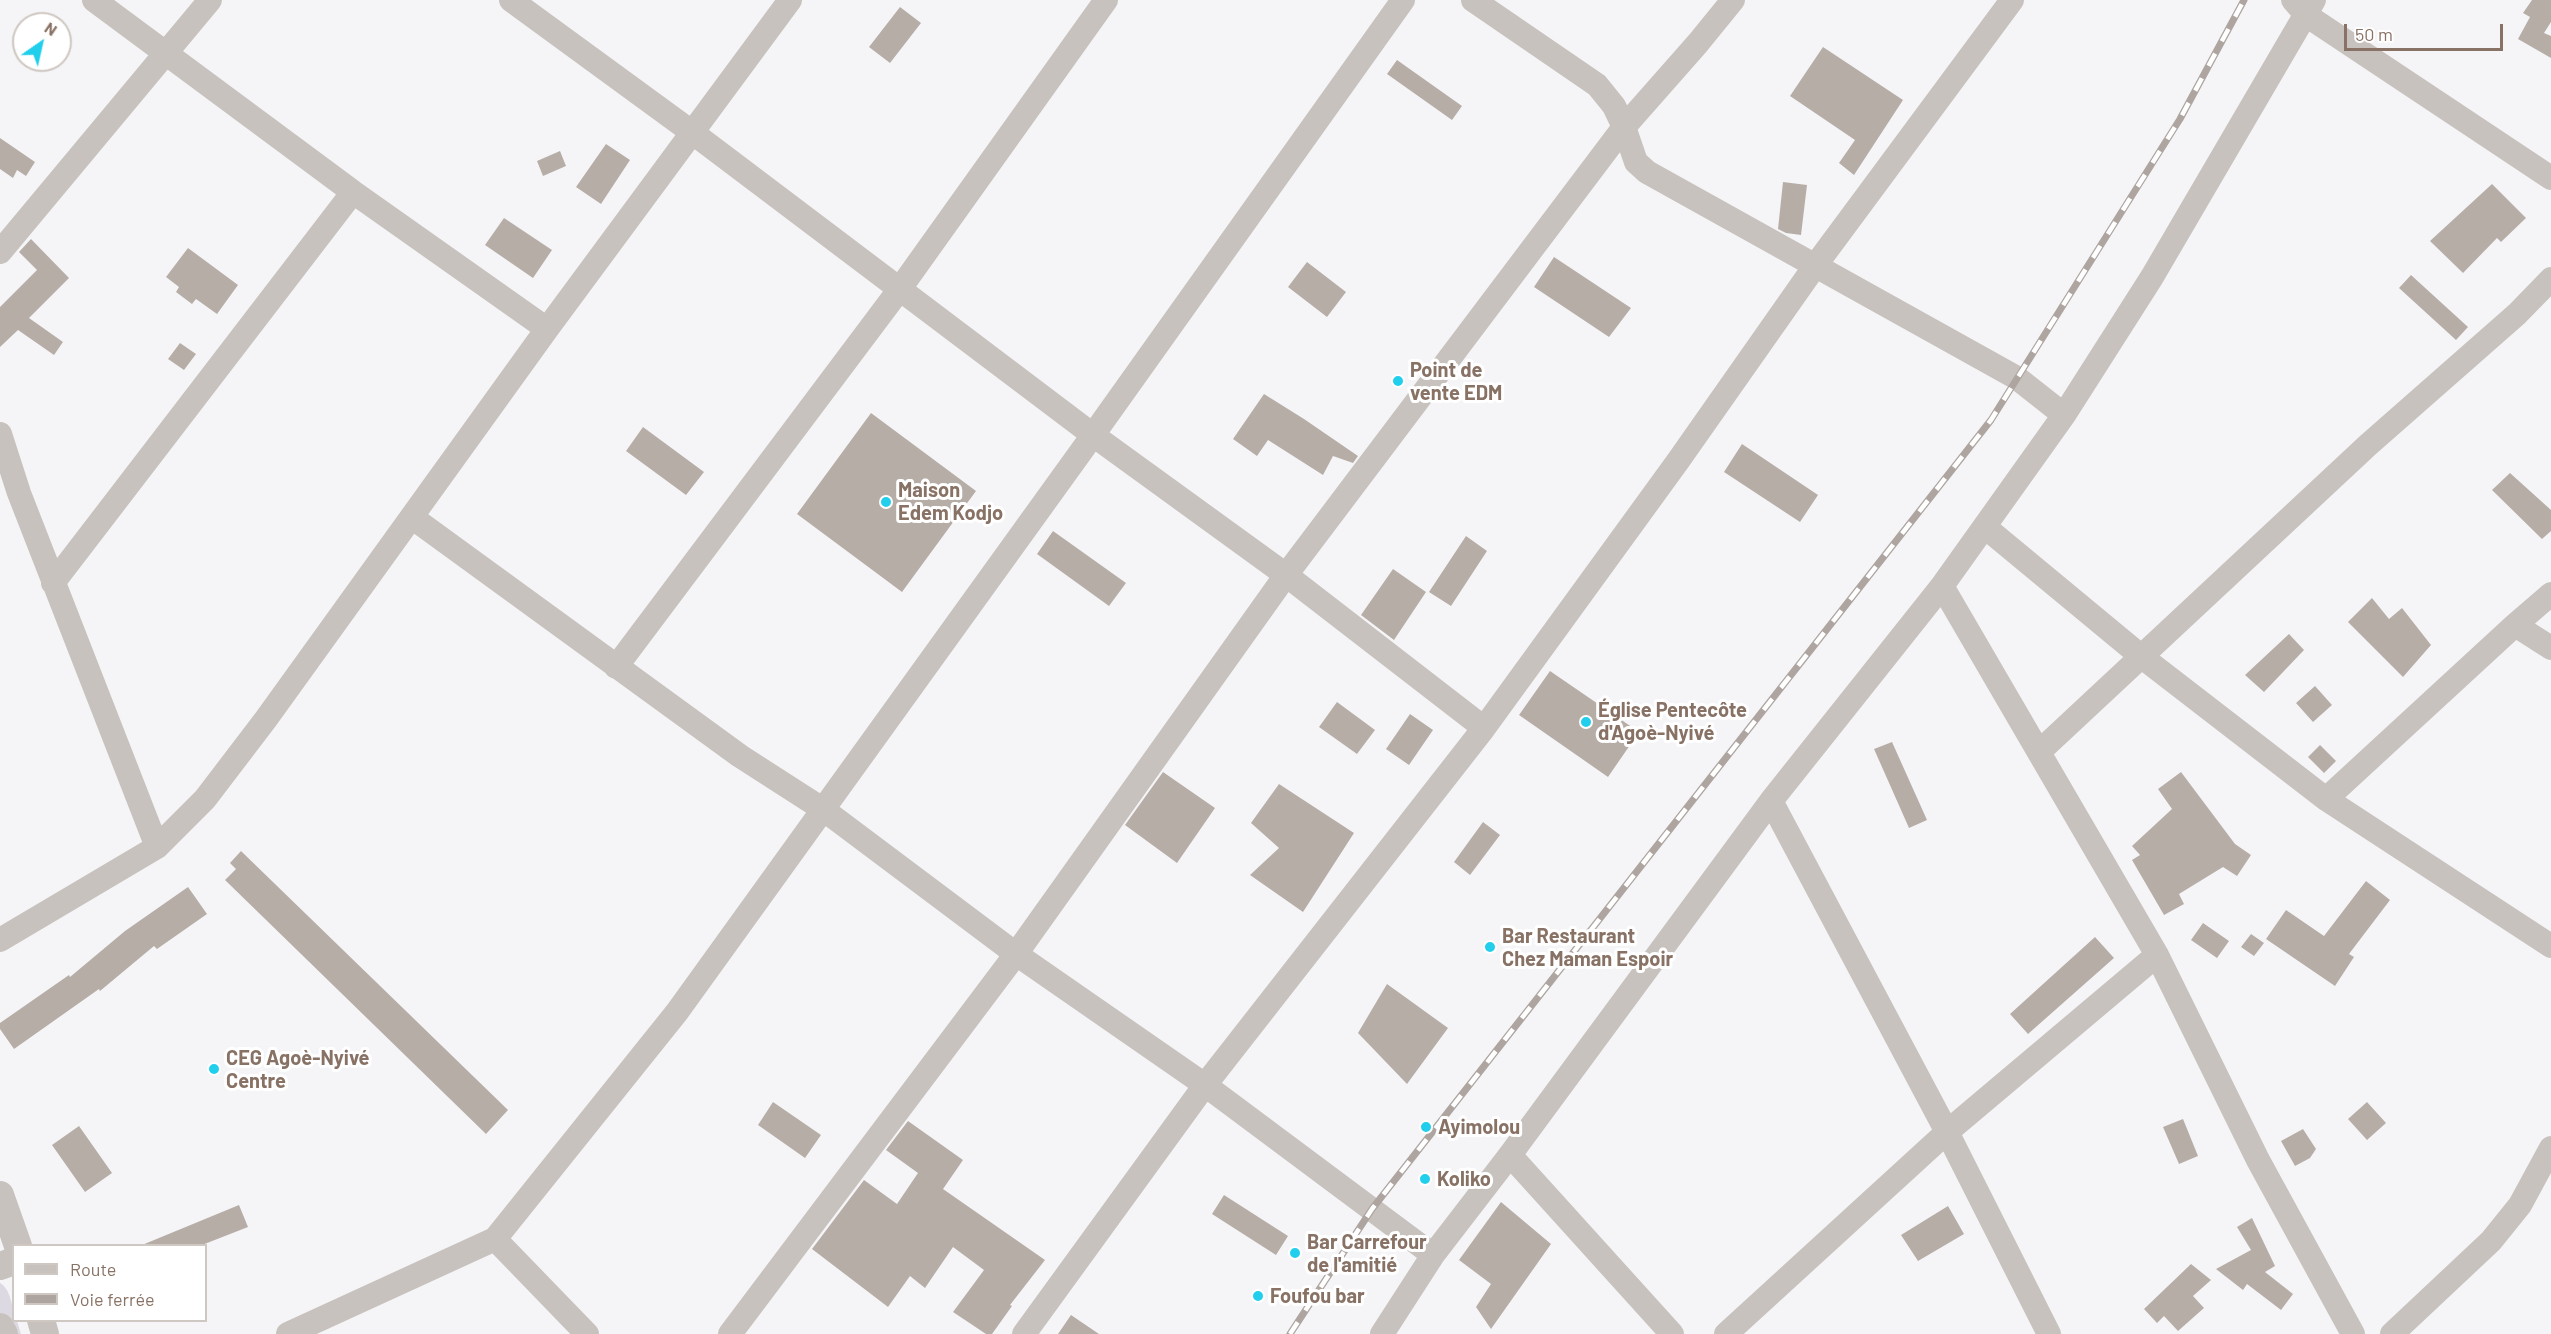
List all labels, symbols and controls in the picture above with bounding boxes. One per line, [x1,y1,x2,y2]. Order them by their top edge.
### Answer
north arrow [12,12,72,72]
scale bar [2347,12,2506,50]
text: N [41,17,61,39]
text: 50 m [2355,23,2393,45]
place label: Point de vente EDM [1410,358,1502,405]
marker: Point de vente EDM [1391,374,1405,388]
place label: Maison Edem Kodjo [898,478,1003,525]
marker: Maison Edem Kodjo [879,495,893,509]
place label: Église Pentecôte d'Agoè-Nyivé [1598,698,1747,745]
marker: Église Pentecôte d'Agoè-Nyivé [1579,715,1593,729]
place label: Bar Restaurant Chez Maman Espoir [1502,924,1673,971]
marker: Bar Restaurant Chez Maman Espoir [1483,940,1497,954]
place label: CEG Agoè-Nyivé Centre [226,1046,369,1093]
marker: CEG Agoè-Nyivé Centre [207,1062,221,1076]
place label: Ayimolou [1438,1115,1520,1139]
marker: Ayimolou [1419,1120,1433,1134]
place label: Koliko [1437,1167,1491,1191]
marker: Koliko [1418,1172,1432,1186]
place label: Bar Carrefour de l'amitié [1307,1230,1427,1277]
legend [12,1244,207,1322]
marker: Bar Carrefour de l'amitié [1288,1246,1302,1260]
text: Route [70,1258,116,1280]
place label: Foufou bar [1270,1284,1365,1308]
text: Voie ferrée [70,1288,155,1310]
marker: Foufou bar [1251,1289,1265,1303]

